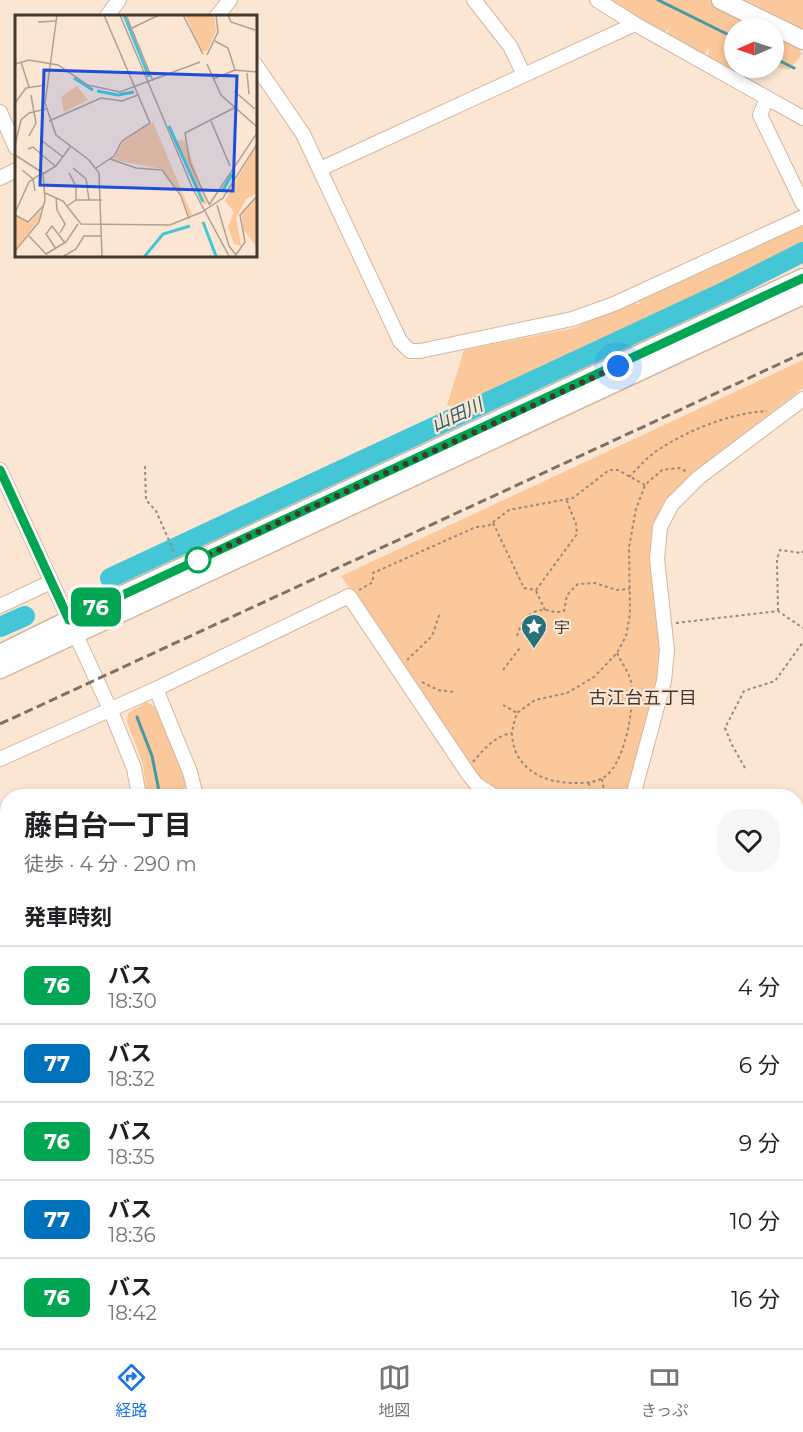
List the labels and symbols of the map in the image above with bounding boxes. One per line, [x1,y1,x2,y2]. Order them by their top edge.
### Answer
inset map [15,15,256,256]
north arrow [724,18,784,78]
your location [603,351,633,381]
water label: 山田川 [428,393,488,436]
unlabelled marker [185,547,211,573]
line badge: 76 [69,588,123,626]
place icon: 宇 [519,612,549,650]
place label: 宇 [554,618,570,637]
district label: 古江台五丁目 [589,687,697,709]

